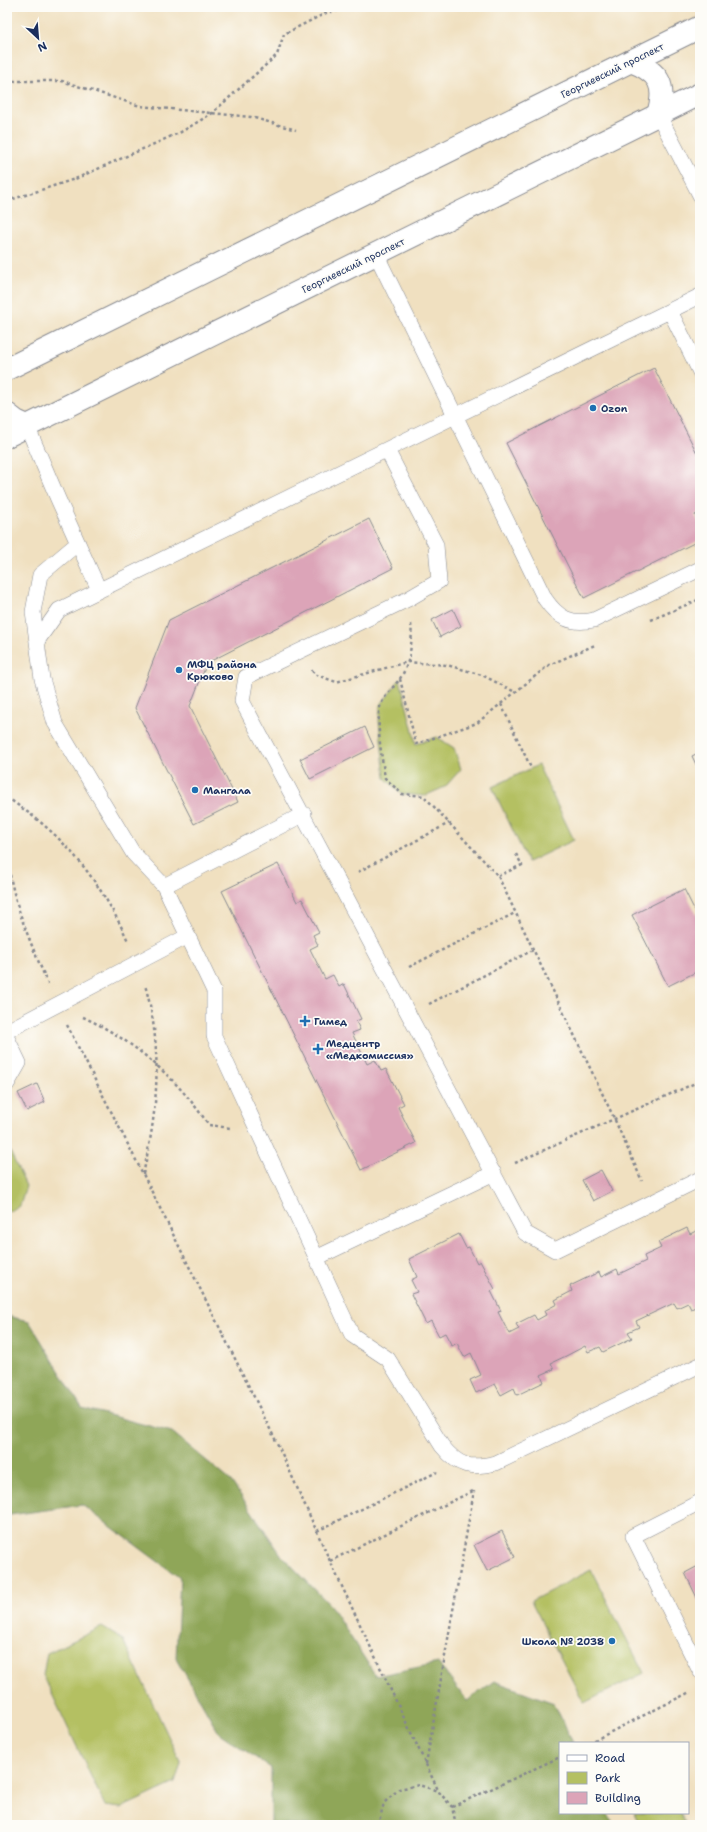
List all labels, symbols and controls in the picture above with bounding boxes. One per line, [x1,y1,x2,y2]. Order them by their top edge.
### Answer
north arrow [18,18,58,58]
text: N [35,38,49,55]
street label: Георгиевский проспект [559,39,667,101]
street label: Георгиевский проспект [300,234,408,296]
place label: Ozon [601,402,628,415]
marker: Ozon [588,403,598,413]
place label: МФЦ района Крюково [187,658,257,683]
marker: МФЦ района Крюково [174,665,184,675]
place label: Мангала [203,784,251,797]
marker: Мангала [190,785,200,795]
marker: Гимед [299,1015,311,1027]
place label: Гимед [314,1015,347,1028]
place label: Медцентр «Медкомиссия» [326,1037,414,1062]
marker: Медцентр «Медкомиссия» [313,1044,323,1054]
place label: Школа № 2038 [522,1635,604,1648]
marker: Школа № 2038 [607,1636,617,1646]
legend [559,1742,689,1814]
text: Road [595,1750,626,1766]
text: Park [595,1770,621,1786]
text: Building [595,1790,641,1806]

